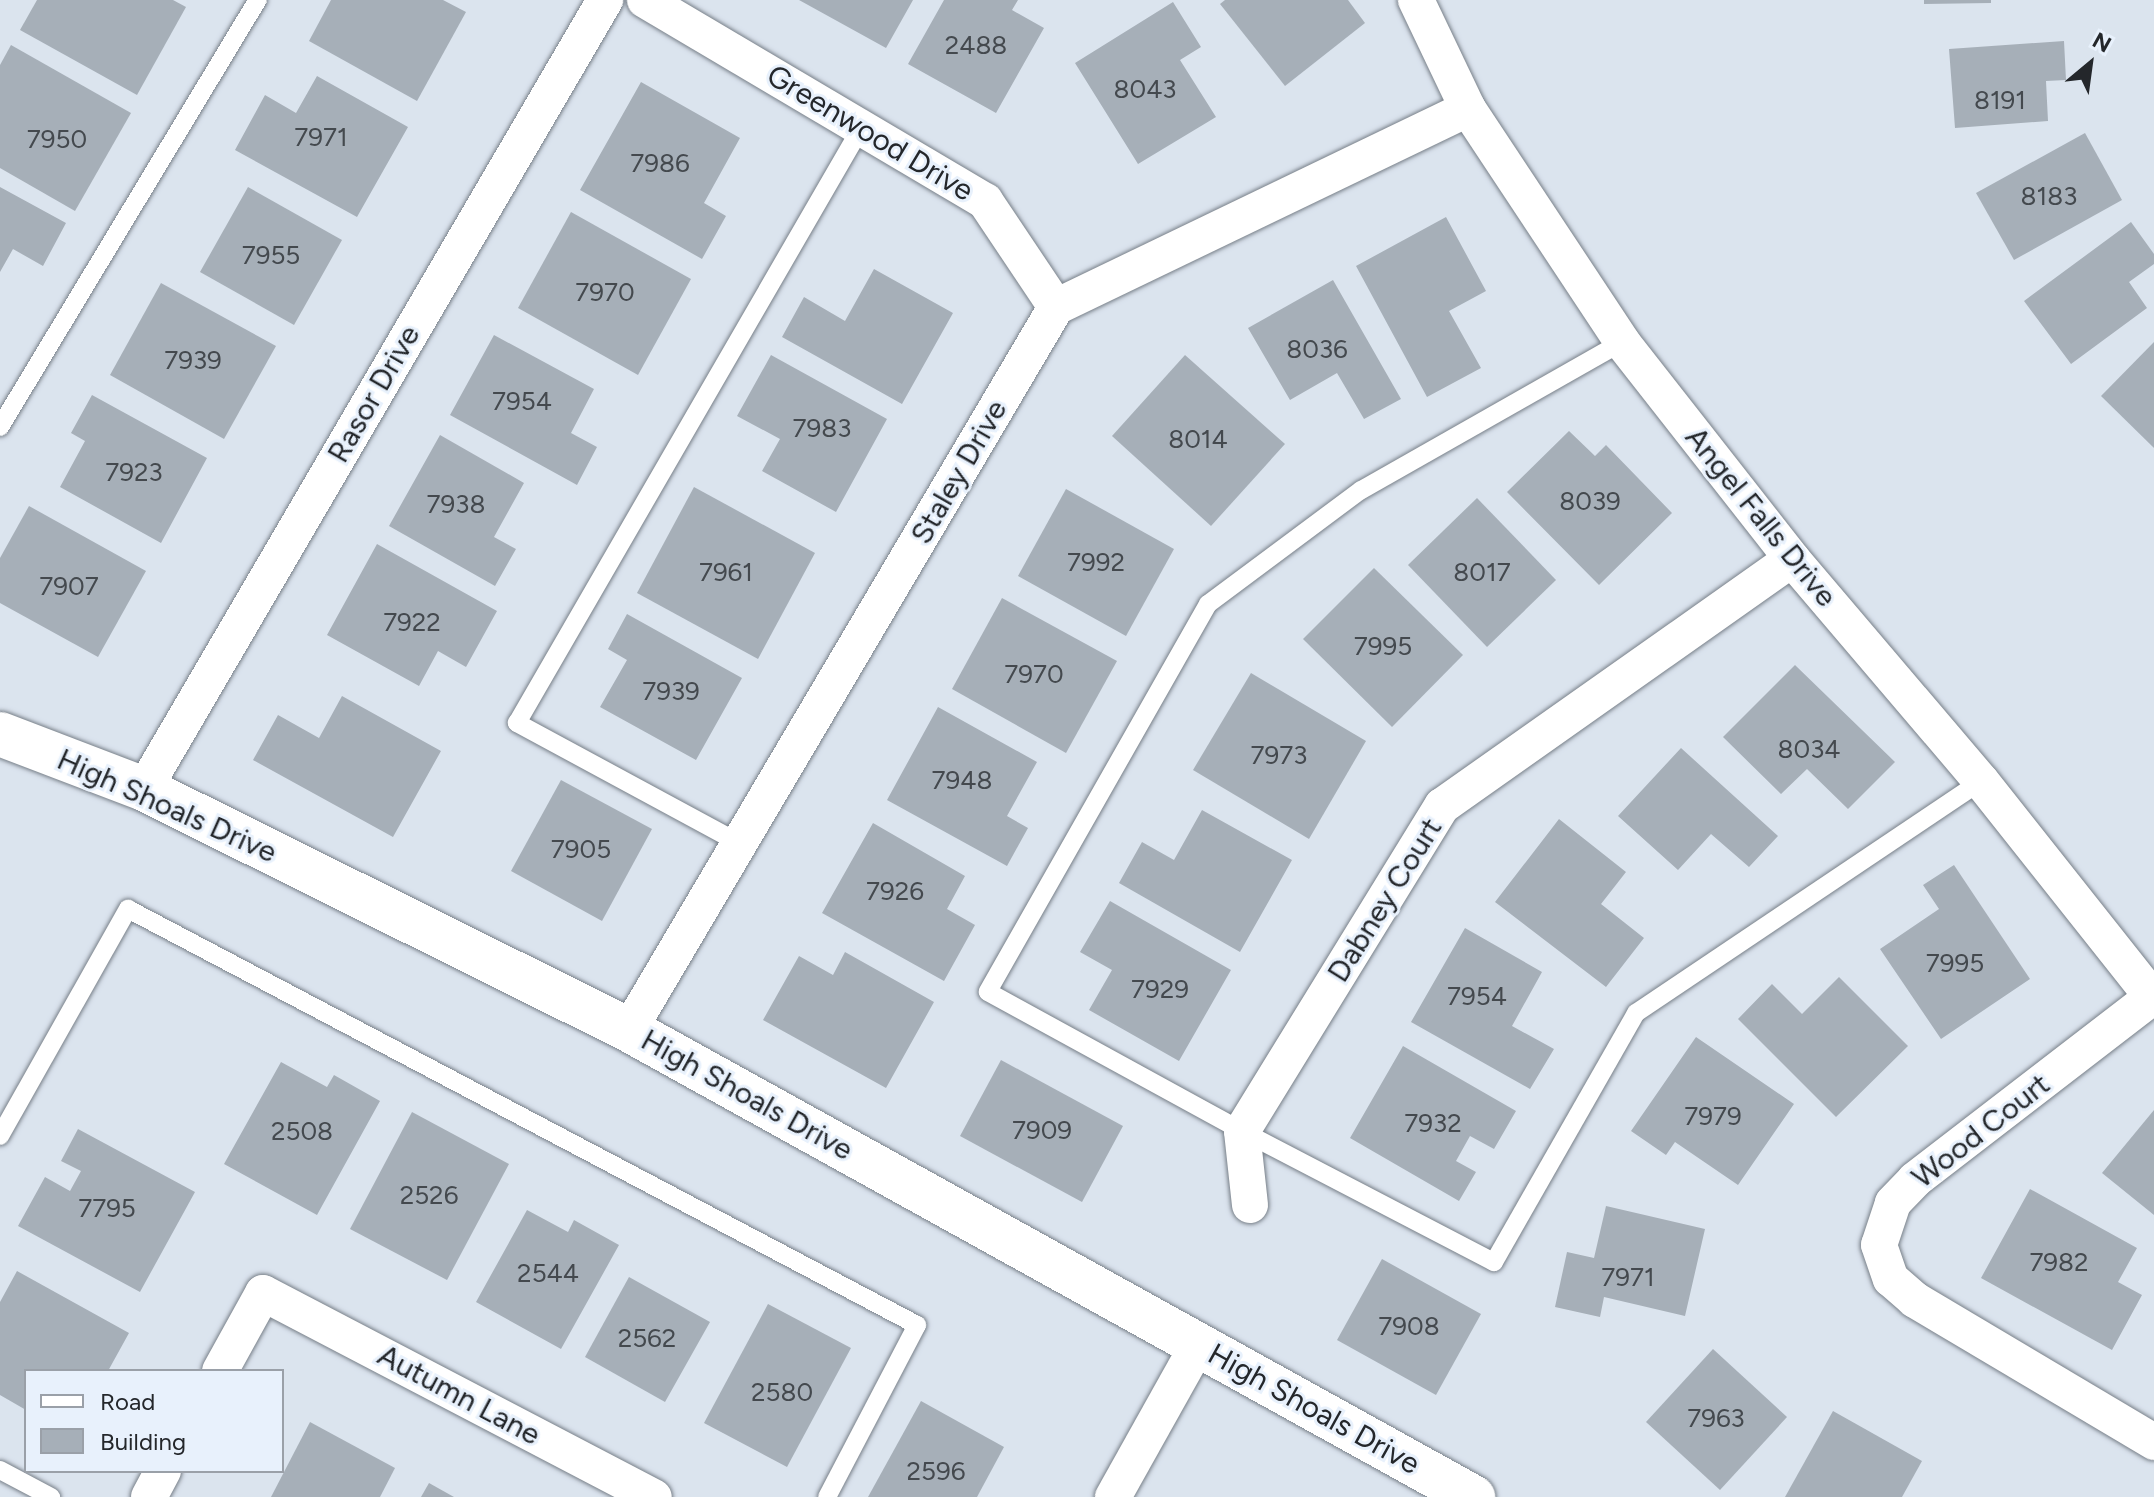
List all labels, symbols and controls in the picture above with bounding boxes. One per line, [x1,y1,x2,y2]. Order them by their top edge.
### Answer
north arrow [2050,24,2130,104]
text: N [2088,27,2116,59]
house number: 2488 [945,30,1007,62]
street label: Greenwood Drive [760,57,980,209]
house number: 8043 [1114,74,1176,106]
house number: 8191 [1974,85,2026,117]
house number: 7971 [294,122,348,154]
house number: 7950 [27,124,87,156]
house number: 7986 [630,148,690,180]
house number: 8183 [2021,181,2077,213]
house number: 7955 [242,240,300,272]
house number: 7970 [575,277,635,309]
street label: Rasor Drive [320,319,428,469]
house number: 8036 [1286,334,1348,366]
house number: 7939 [164,345,222,377]
house number: 7954 [492,386,552,418]
street label: Staley Drive [903,394,1015,550]
house number: 7983 [793,413,851,445]
street label: Angel Falls Drive [1678,420,1844,614]
house number: 8014 [1168,424,1228,456]
house number: 7923 [105,457,163,489]
house number: 8039 [1559,486,1621,518]
house number: 7938 [427,489,485,521]
house number: 7992 [1067,547,1125,579]
house number: 7961 [699,557,753,589]
house number: 8017 [1453,557,1511,589]
house number: 7907 [39,571,99,603]
house number: 7922 [383,607,441,639]
house number: 7995 [1354,631,1412,663]
house number: 7970 [1004,659,1064,691]
house number: 7939 [642,676,700,708]
house number: 8034 [1778,734,1840,766]
house number: 7973 [1251,740,1307,772]
street label: High Shoals Drive [52,741,282,871]
house number: 7948 [932,765,992,797]
street label: Dabney Court [1320,811,1450,989]
house number: 7905 [551,834,611,866]
house number: 7926 [866,876,924,908]
house number: 7995 [1926,948,1984,980]
house number: 7929 [1131,974,1189,1006]
house number: 7954 [1447,981,1507,1013]
street label: High Shoals Drive [635,1022,859,1168]
street label: Wood Court [1905,1066,2057,1196]
house number: 7979 [1684,1101,1742,1133]
house number: 7932 [1404,1108,1462,1140]
house number: 7909 [1012,1115,1072,1147]
house number: 2508 [271,1116,333,1148]
house number: 2526 [400,1180,458,1212]
house number: 7795 [78,1193,136,1225]
house number: 7982 [2029,1247,2089,1279]
house number: 2544 [517,1258,579,1290]
house number: 7971 [1601,1262,1655,1294]
house number: 7908 [1378,1311,1440,1343]
house number: 2562 [618,1323,676,1355]
street label: High Shoals Drive [1202,1336,1426,1482]
street label: Autumn Lane [372,1337,546,1453]
legend [24,1369,284,1473]
house number: 2580 [751,1377,813,1409]
text: Road [100,1387,155,1416]
house number: 7963 [1687,1403,1745,1435]
text: Building [100,1427,186,1456]
house number: 2596 [907,1456,965,1488]

